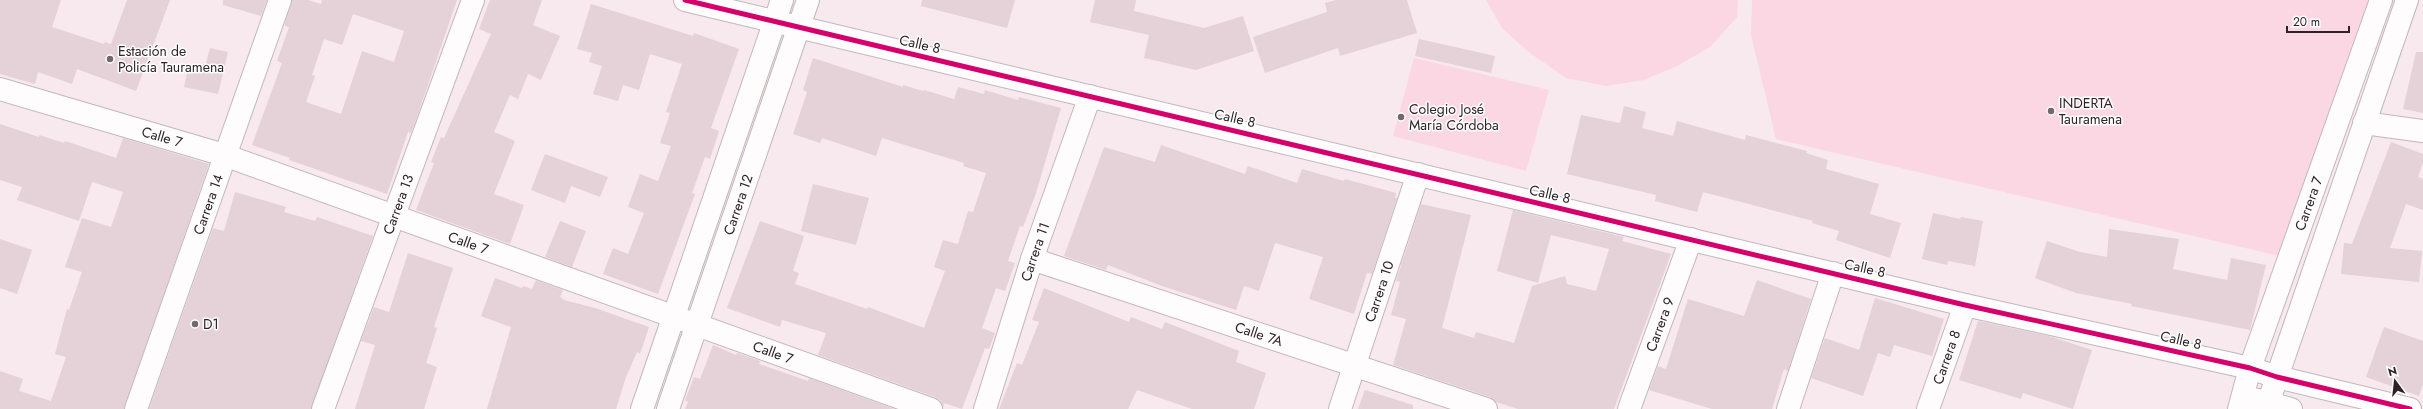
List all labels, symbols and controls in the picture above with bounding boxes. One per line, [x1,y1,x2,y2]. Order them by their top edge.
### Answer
scale bar [2287,8,2349,34]
text: 20 m [2293,13,2320,31]
street label: Calle 8 [897,30,943,58]
place label: Estación de Policía Tauramena [118,41,224,77]
marker: Estación de Policía Tauramena [105,54,115,64]
place label: INDERTA Tauramena [2059,93,2122,129]
place label: Colegio José María Córdoba [1409,99,1499,135]
street label: Calle 8 [1212,104,1258,132]
marker: INDERTA Tauramena [2046,106,2056,116]
marker: Colegio José María Córdoba [1396,112,1406,122]
street label: Calle 7 [139,121,185,152]
street label: Carrera 14 [188,171,228,237]
street label: Carrera 13 [378,171,418,237]
street label: Carrera 12 [718,172,758,238]
street label: Carrera 7 [2290,173,2328,233]
street label: Calle 8 [1527,180,1573,208]
street label: Carrera 11 [1016,219,1054,284]
street label: Calle 7 [445,226,492,259]
street label: Calle 8 [1842,254,1888,282]
street label: Carrera 10 [1360,258,1399,325]
street label: Carrera 9 [1641,294,1679,355]
place label: D1 [203,314,219,334]
street label: Calle 7A [1232,317,1286,351]
marker: D1 [190,319,200,329]
street label: Calle 8 [2158,326,2204,354]
street label: Carrera 8 [1928,327,1965,387]
street label: Calle 7 [750,336,797,369]
north arrow [2375,361,2415,401]
text: N [2386,362,2399,380]

